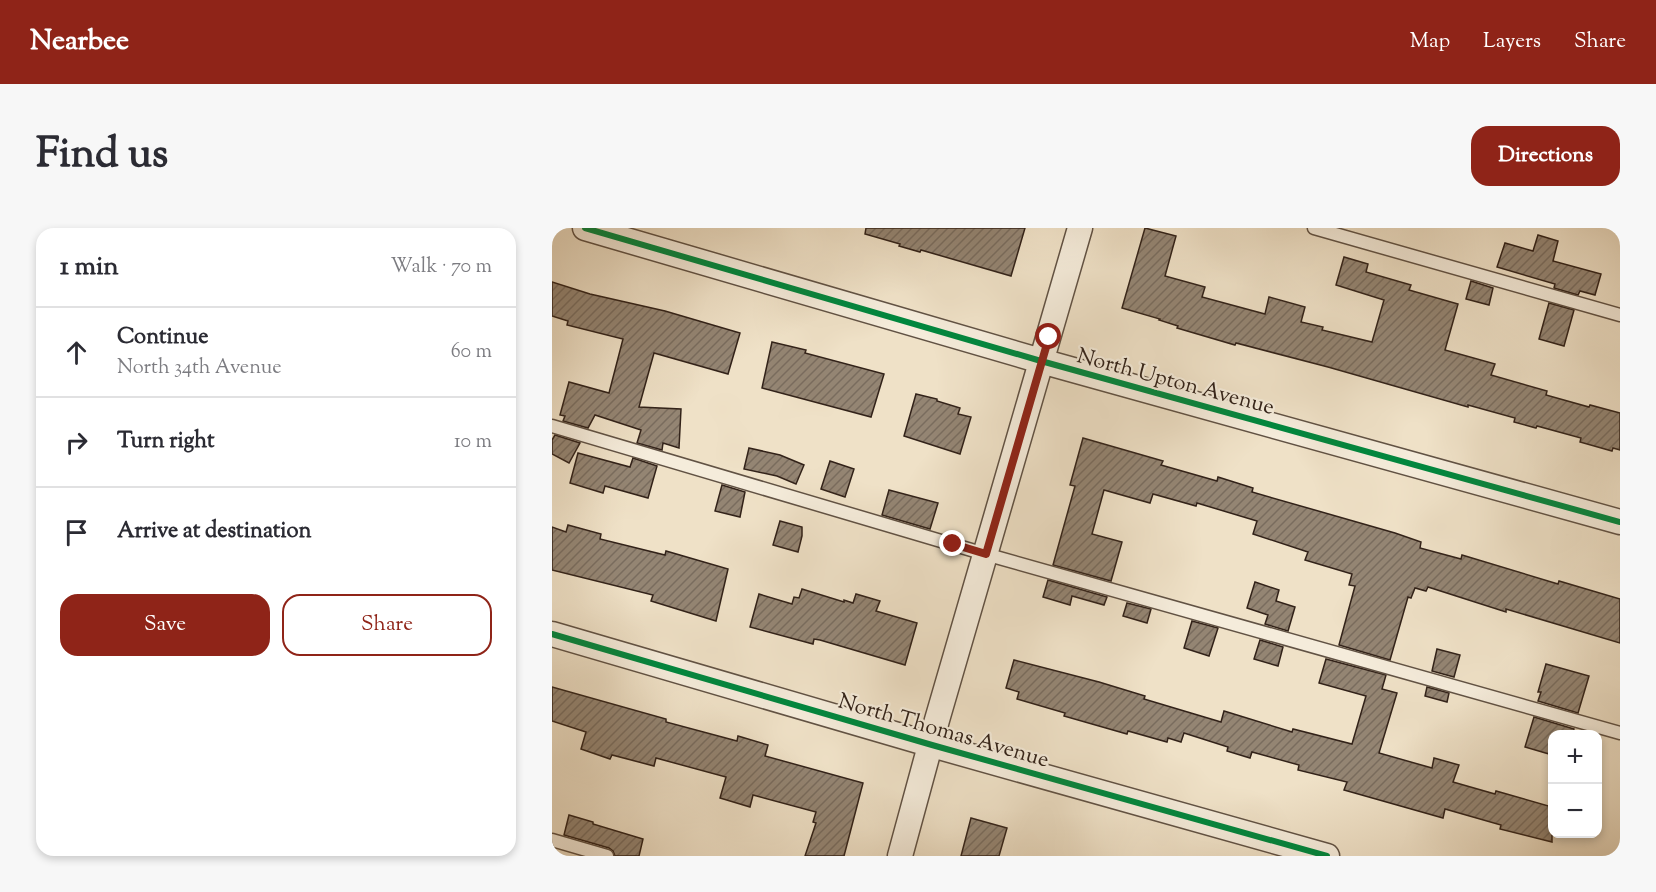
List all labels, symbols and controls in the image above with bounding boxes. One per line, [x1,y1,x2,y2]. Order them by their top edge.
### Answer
text: Nearbee [30,22,129,62]
text: Map [1410,27,1450,57]
text: Layers [1483,27,1541,57]
text: Share [1574,27,1626,57]
text: Find us [36,126,168,186]
button: Directions [1471,126,1620,186]
text: 1 min [60,249,119,286]
text: Walk · 70 m [390,253,492,282]
text: Continue [117,322,208,354]
route start [1035,323,1061,349]
icon: ahead [60,336,93,369]
text: 60 m [451,338,492,367]
street label: North Upton Avenue [1073,341,1278,425]
text: North 34th Avenue [117,354,282,383]
icon: right [60,426,93,459]
text: Turn right [117,426,214,458]
text: 10 m [454,428,492,457]
icon: arrive [60,516,93,549]
text: Arrive at destination [117,516,312,548]
route end [939,530,965,556]
button: Save [60,594,270,656]
button: Share [282,594,492,656]
street label: North Thomas Avenue [834,686,1052,777]
map controls [1548,730,1602,838]
button: + [1548,730,1602,784]
button: − [1548,784,1602,838]

